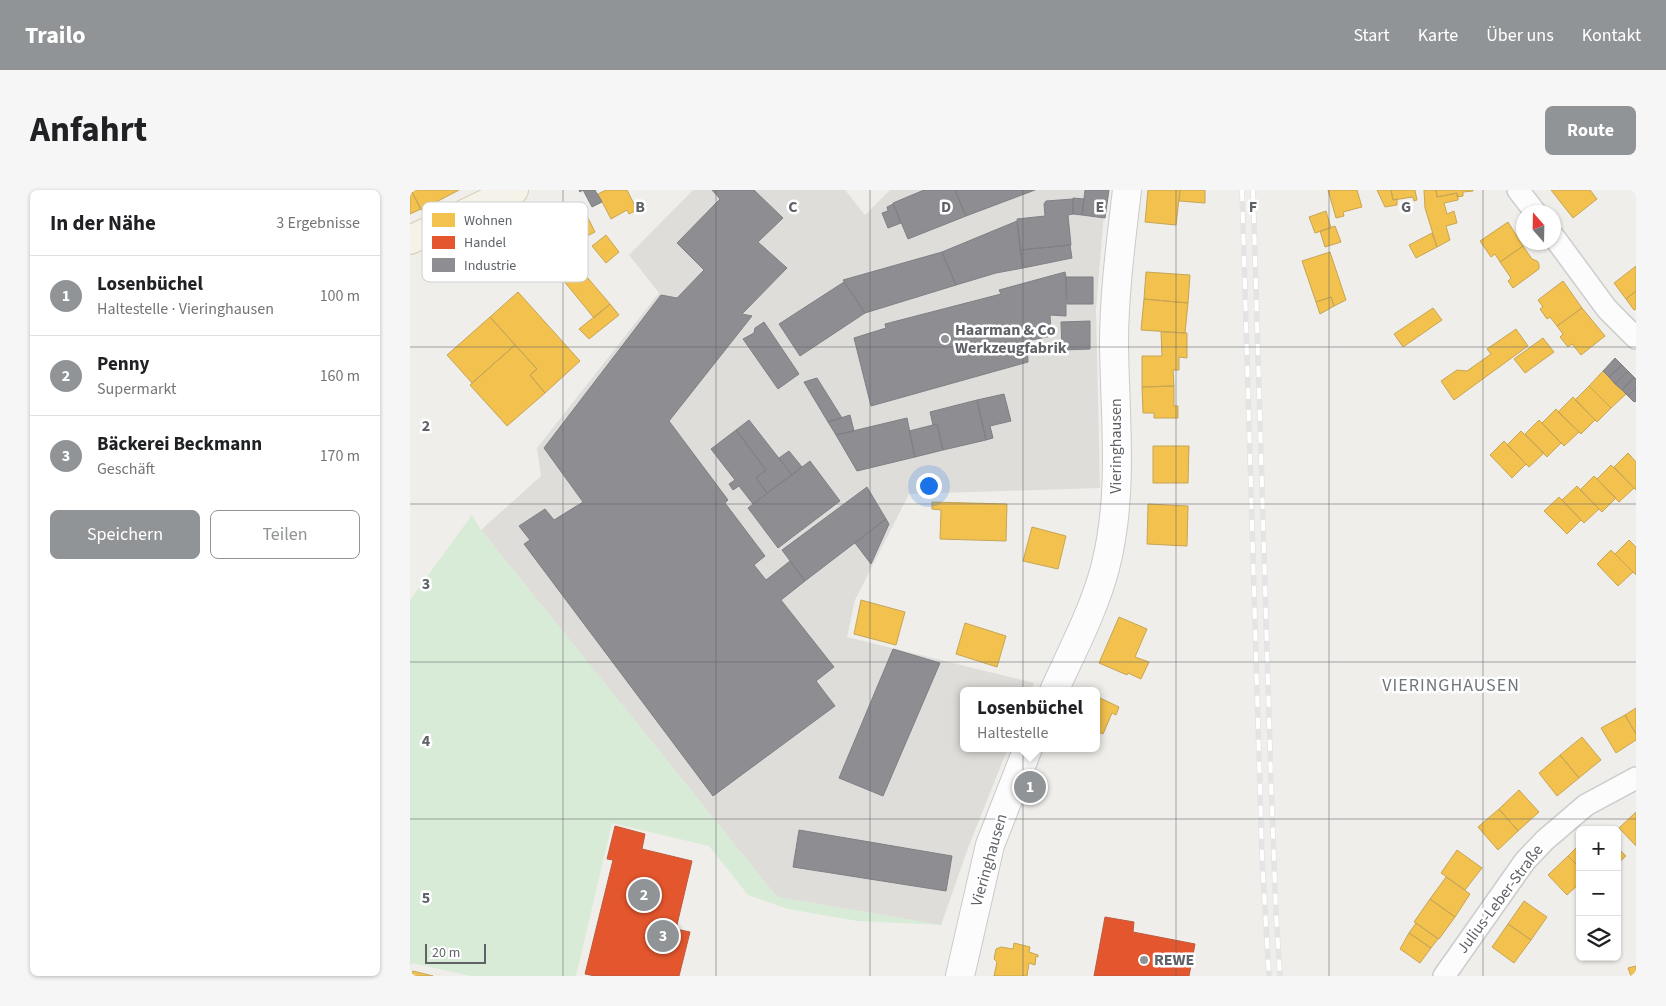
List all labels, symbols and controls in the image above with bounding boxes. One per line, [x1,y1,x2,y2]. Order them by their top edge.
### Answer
text: Trailo [25,18,86,53]
text: Start [1353,23,1390,48]
text: Karte [1418,23,1458,48]
text: Über uns [1486,23,1554,48]
text: Kontakt [1582,23,1641,48]
text: Anfahrt [30,105,147,155]
button: Route [1545,106,1636,155]
text: B [635,196,645,218]
text: C [788,196,798,218]
text: D [941,196,951,218]
text: E [1096,196,1104,218]
text: F [1249,196,1257,218]
text: G [1401,196,1411,218]
legend [422,202,588,282]
north arrow [1516,205,1561,250]
text: In der Nähe [50,208,156,238]
text: Wohnen [464,211,512,231]
text: 3 Ergebnisse [276,212,360,234]
text: Handel [464,233,507,253]
text: Industrie [464,256,516,276]
text: Losenbüchel [97,271,203,298]
text: 1 [62,285,70,307]
text: 100 m [320,285,360,307]
text: Haltestelle · Vieringhausen [97,298,274,320]
place label: Haarman & Co Werkzeugfabrik [955,319,1067,359]
marker: Haarman & Co Werkzeugfabrik [939,333,951,345]
text: Penny [97,351,149,378]
text: 2 [62,365,70,387]
text: 160 m [320,365,360,387]
text: Supermarkt [97,378,177,400]
street label: Vieringhausen [1105,398,1127,494]
text: 2 [422,415,430,437]
text: Bäckerei Beckmann [97,431,262,458]
text: 3 [62,445,70,467]
text: 170 m [320,445,360,467]
text: Geschäft [97,458,155,480]
your location [916,473,942,499]
button: Speichern [50,510,200,559]
button: Teilen [210,510,360,559]
text: 3 [422,573,430,595]
district label: VIERINGHAUSEN [1382,673,1520,698]
popup [960,687,1100,752]
text: Losenbüchel [977,695,1083,722]
text: Haltestelle [977,722,1048,744]
text: 4 [422,730,431,752]
pin: 1 [1014,768,1046,806]
street label: Vieringhausen [965,811,1013,909]
map controls [1576,826,1621,961]
button: + [1576,826,1621,871]
street label: Julius-Leber-Straße [1452,840,1548,958]
button: − [1576,871,1621,916]
pin: 2 [628,876,660,914]
text: 5 [422,887,430,909]
button: layers [1576,916,1621,961]
pin: 3 [647,917,679,955]
scale bar [425,941,486,964]
text: 20 m [432,943,460,963]
place label: REWE [1154,949,1194,971]
marker: REWE [1138,954,1150,966]

